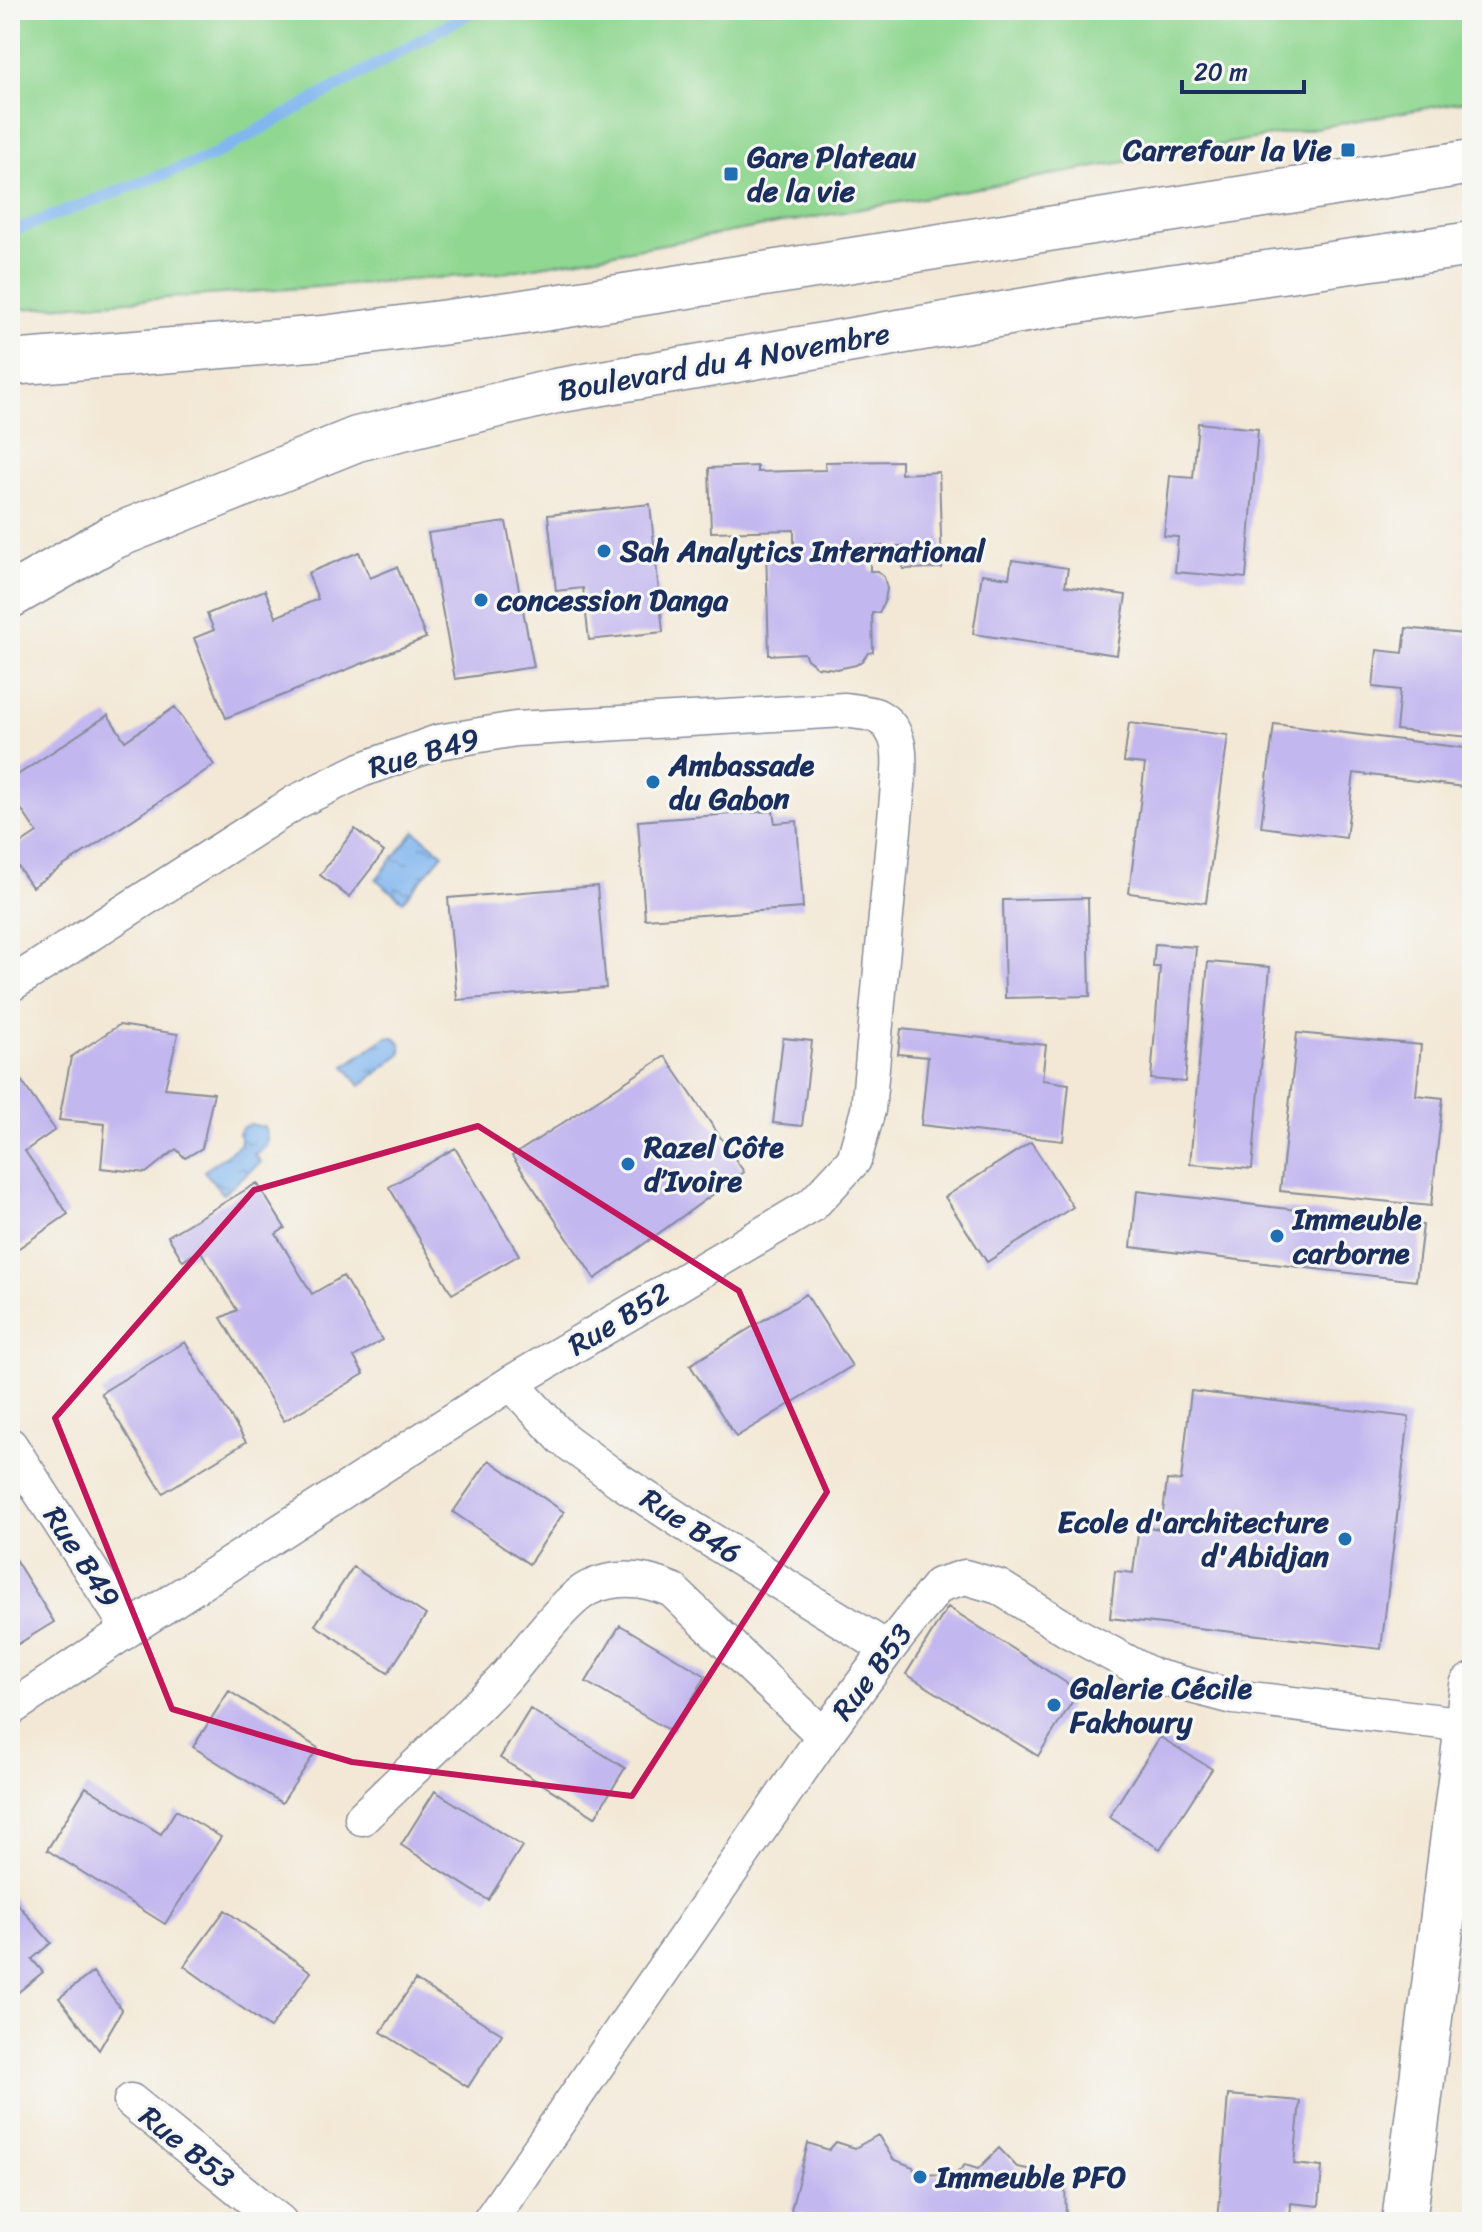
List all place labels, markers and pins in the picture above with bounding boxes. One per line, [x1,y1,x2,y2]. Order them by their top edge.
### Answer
place label: Carrefour la Vie [1122,123,1333,177]
place label: Gare Plateau de la vie [747,130,917,218]
marker: Carrefour la Vie [1339,141,1357,159]
marker: Gare Plateau de la vie [722,165,740,183]
place label: Sah Analytics International [619,524,986,578]
marker: Sah Analytics International [595,542,613,560]
place label: concession Danga [496,573,729,627]
marker: concession Danga [472,591,490,609]
place label: Ambassade du Gabon [667,738,815,826]
marker: Ambassade du Gabon [644,773,662,791]
place label: Razel Côte d’Ivoire [643,1120,784,1208]
marker: Razel Côte d’Ivoire [619,1155,637,1173]
place label: Immeuble carborne [1291,1192,1422,1280]
marker: Immeuble carborne [1268,1227,1286,1245]
place label: Ecole d'architecture d'Abidjan [1058,1495,1330,1583]
marker: Ecole d'architecture d'Abidjan [1336,1530,1354,1548]
place label: Galerie Cécile Fakhoury [1069,1661,1252,1749]
marker: Galerie Cécile Fakhoury [1045,1696,1063,1714]
place label: Immeuble PFO [934,2150,1126,2204]
marker: Immeuble PFO [911,2168,929,2186]

